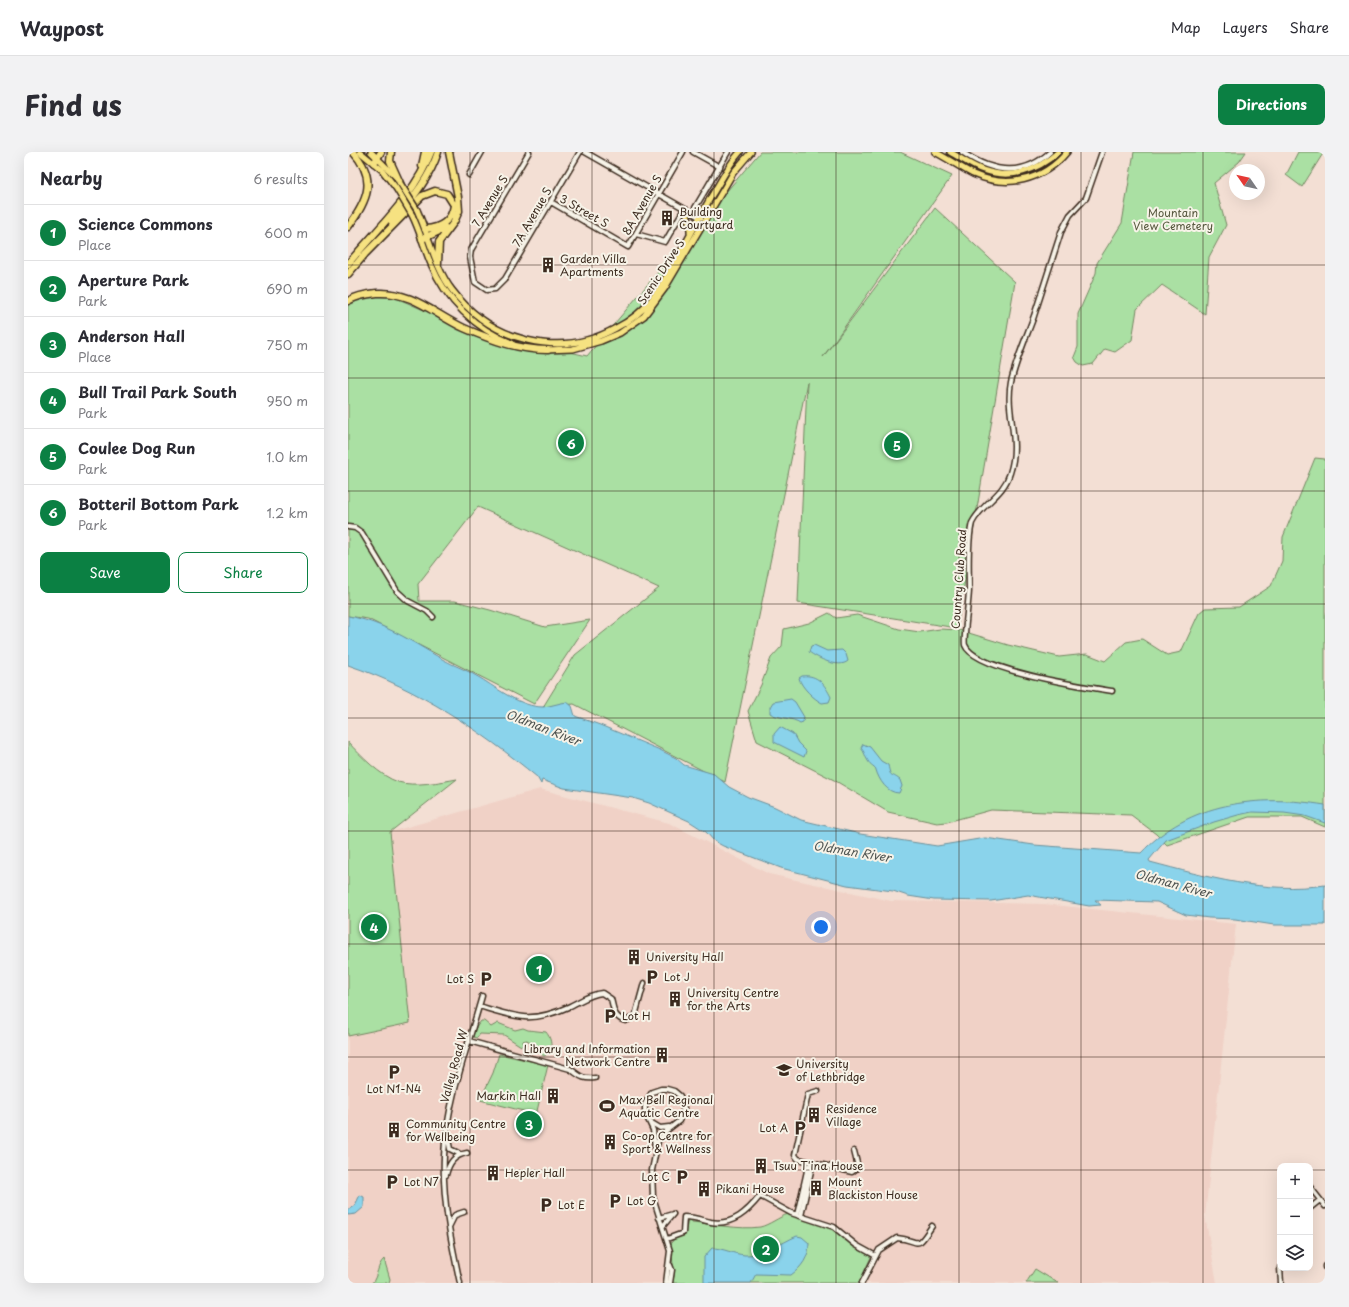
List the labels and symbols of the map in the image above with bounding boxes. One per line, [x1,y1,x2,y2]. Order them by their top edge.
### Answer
north arrow [1229,164,1265,200]
street label: 7 Avenue S [467,171,512,230]
street label: 8A Avenue S [617,171,666,238]
street label: 7A Avenue S [508,184,556,250]
street label: 3 Street S [556,190,612,232]
place label: Building Courtyard [679,203,734,233]
park label: Mountain View Cemetery [1133,204,1213,234]
building icon: Building Courtyard [658,209,676,227]
street label: Scenic Drive S [633,235,688,308]
place label: Garden Villa Apartments [560,250,627,280]
building icon: Garden Villa Apartments [539,256,557,274]
pin: 6 [558,428,584,458]
pin: 5 [884,430,910,460]
street label: Country Club Road [947,528,970,629]
water label: Oldman River [504,705,585,750]
water label: Oldman River [812,836,894,866]
water label: Oldman River [1133,864,1215,902]
pin: 4 [361,912,387,942]
your location [811,917,831,937]
building icon: University Hall [625,948,643,966]
place label: University Hall [646,948,724,965]
pin: 1 [526,954,552,984]
parking icon: Lot J [643,968,661,986]
place label: Lot J [664,968,690,985]
place label: Lot S [447,970,474,987]
parking icon: Lot S [477,970,495,988]
place label: University Centre for the Arts [687,984,779,1014]
building icon: University Centre for the Arts [666,990,684,1008]
parking icon: Lot H [601,1007,619,1025]
place label: Lot H [622,1007,651,1024]
street label: Valley Road W [436,1027,472,1104]
place label: Library and Information Network Centre [524,1040,650,1070]
building icon: Library and Information Network Centre [653,1046,671,1064]
place label: University of Lethbridge [796,1055,865,1085]
school or university icon: University of Lethbridge [775,1061,793,1079]
parking icon: Lot N1-N4 [385,1063,403,1081]
place label: Lot N1-N4 [367,1080,421,1097]
place label: Markin Hall [476,1087,541,1104]
building icon: Markin Hall [544,1087,562,1105]
place label: Max Bell Regional Aquatic Centre [619,1091,713,1121]
sports icon: Max Bell Regional Aquatic Centre [598,1097,616,1115]
place label: Residence Village [826,1100,877,1130]
building icon: Residence Village [805,1106,823,1124]
pin: 3 [516,1109,542,1139]
place label: Community Centre for Wellbeing [406,1115,506,1145]
place label: Lot A [760,1119,788,1136]
parking icon: Lot A [791,1119,809,1137]
building icon: Community Centre for Wellbeing [385,1121,403,1139]
place label: Co-op Centre for Sport & Wellness [622,1127,713,1157]
building icon: Co-op Centre for Sport & Wellness [601,1133,619,1151]
building icon: Tsuu T'ina House [752,1157,770,1175]
place label: Tsuu T'ina House [773,1157,863,1174]
building icon: Hepler Hall [484,1164,502,1182]
place label: Hepler Hall [505,1164,565,1181]
place label: Lot C [641,1168,670,1185]
parking icon: Lot C [673,1168,691,1186]
parking icon: Lot N7 [383,1173,401,1191]
place label: Lot N7 [404,1173,439,1190]
place label: Mount Blackiston House [828,1173,918,1203]
building icon: Mount Blackiston House [807,1179,825,1197]
building icon: Pikani House [695,1180,713,1198]
place label: Pikani House [716,1180,785,1197]
parking icon: Lot G [606,1192,624,1210]
place label: Lot G [627,1192,657,1209]
parking icon: Lot E [537,1196,555,1214]
place label: Lot E [558,1196,585,1213]
pin: 2 [753,1234,779,1264]

